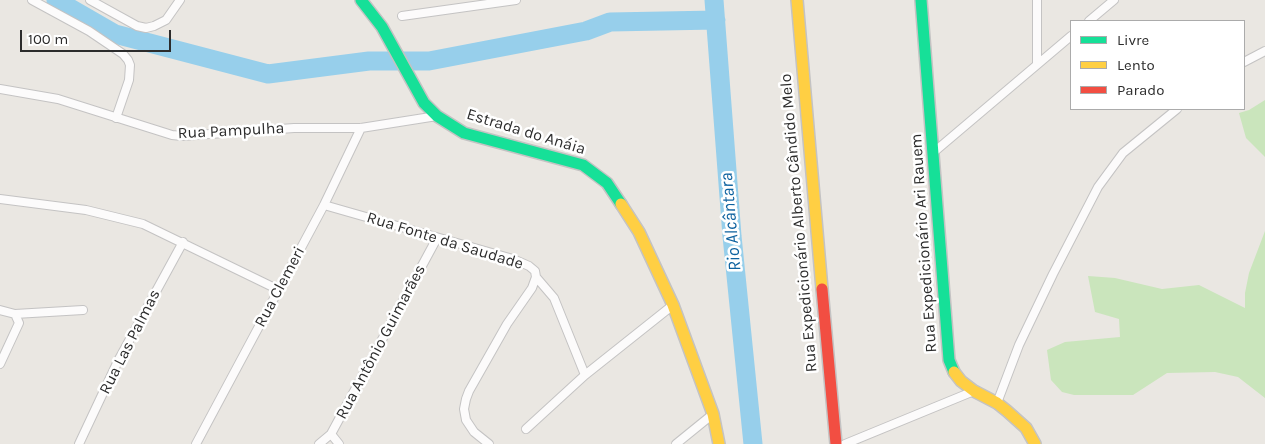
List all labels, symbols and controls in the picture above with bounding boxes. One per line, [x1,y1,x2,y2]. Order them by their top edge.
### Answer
scale bar [22,20,174,52]
legend [1070,20,1245,110]
text: 100 m [28,30,68,48]
text: Livre [1117,31,1149,49]
text: Lento [1117,56,1155,74]
street label: Rua Expedicionário Alberto Cândido Melo [776,73,822,373]
text: Parado [1117,81,1164,99]
street label: Estrada do Anáia [464,105,588,159]
street label: Rua Pampulha [177,119,285,143]
street label: Rua Expedicionário Ari Rauem [907,133,941,353]
water label: Rio Alcântara [716,172,746,272]
street label: Rua Fonte da Saudade [364,208,526,274]
street label: Rua Clemeri [251,243,309,331]
street label: Rua Antônio Guimarães [332,261,430,423]
street label: Rua Las Palmas [95,286,165,398]

